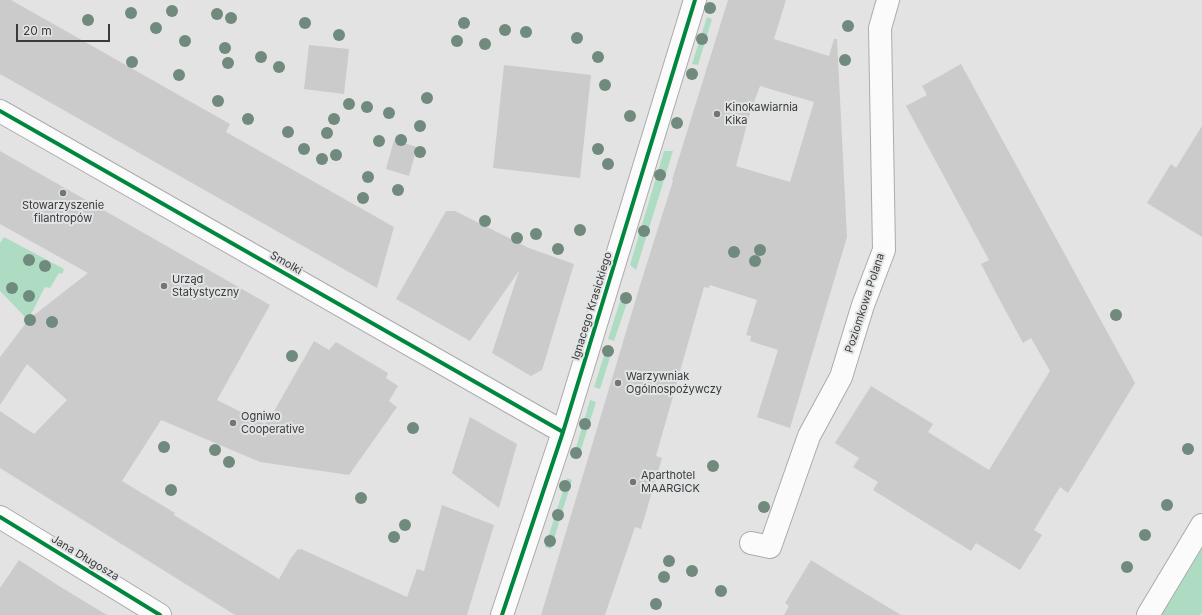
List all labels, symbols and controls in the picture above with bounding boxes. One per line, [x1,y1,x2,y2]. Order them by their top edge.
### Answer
scale bar [18,16,112,42]
text: 20 m [23,23,52,38]
place label: Kinokawiarnia Kika [725,101,798,127]
marker: Kinokawiarnia Kika [712,109,722,119]
marker: Stowarzyszenie filantropów [58,188,68,198]
place label: Stowarzyszenie filantropów [22,199,104,225]
street label: Smolki [268,249,304,277]
street label: Ignacego Krasickiego [569,250,615,362]
street label: Poziomkowa Polana [843,252,887,354]
place label: Urząd Statystyczny [172,273,239,299]
marker: Urząd Statystyczny [159,281,169,291]
place label: Warzywniak Ogólnospożywczy [626,370,722,396]
marker: Warzywniak Ogólnospożywczy [613,378,623,388]
place label: Ogniwo Cooperative [241,410,304,436]
marker: Ogniwo Cooperative [228,418,238,428]
place label: Aparthotel MAARGICK [641,469,700,495]
marker: Aparthotel MAARGICK [628,477,638,487]
street label: Jana Długosza [49,533,121,583]

